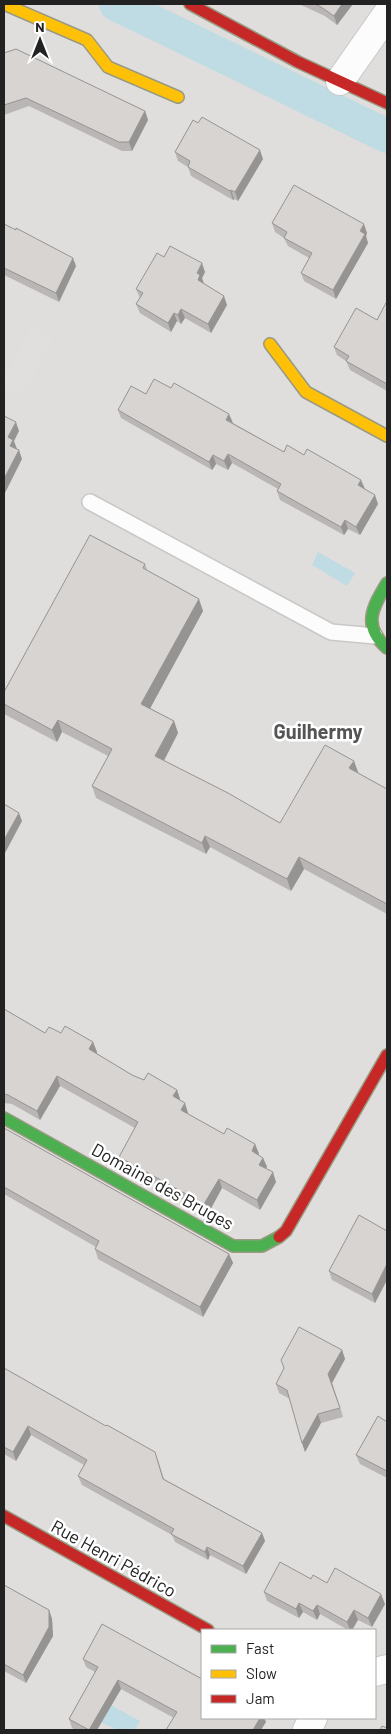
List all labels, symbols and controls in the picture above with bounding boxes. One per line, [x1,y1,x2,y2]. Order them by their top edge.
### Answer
north arrow [15,15,65,65]
text: N [35,18,45,35]
district label: Guilhermy [274,719,362,743]
street label: Domaine des Bruges [88,1138,238,1234]
street label: Rue Henri Pédrico [48,1515,180,1601]
legend [201,1629,376,1719]
text: Fast [246,1639,274,1657]
text: Slow [246,1664,277,1682]
text: Jam [246,1689,275,1707]

